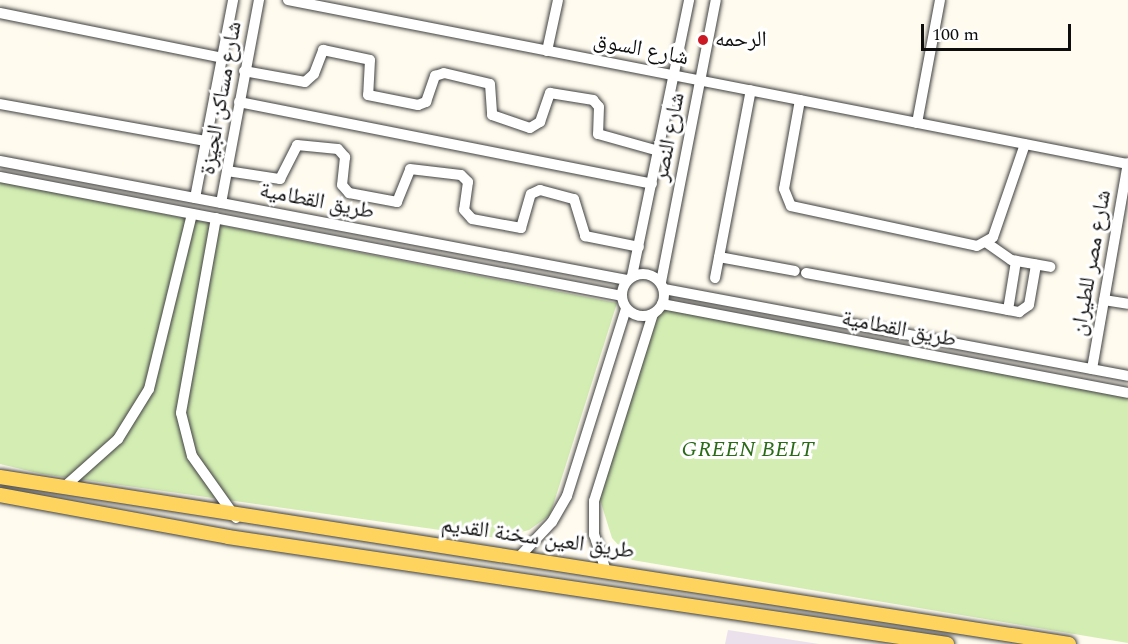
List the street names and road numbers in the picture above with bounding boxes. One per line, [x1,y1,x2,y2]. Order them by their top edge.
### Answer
street label: شارع مساكن الجيزة [195,19,247,177]
street label: شارع السوق [591,27,691,71]
street label: شارع النصر [647,90,691,184]
street label: طريق القطامية [257,177,377,225]
street label: شارع مصر للطيران [1065,188,1117,338]
street label: طريق القطامية [839,305,959,353]
street label: طريق العين سخنة القديم [440,511,636,565]

